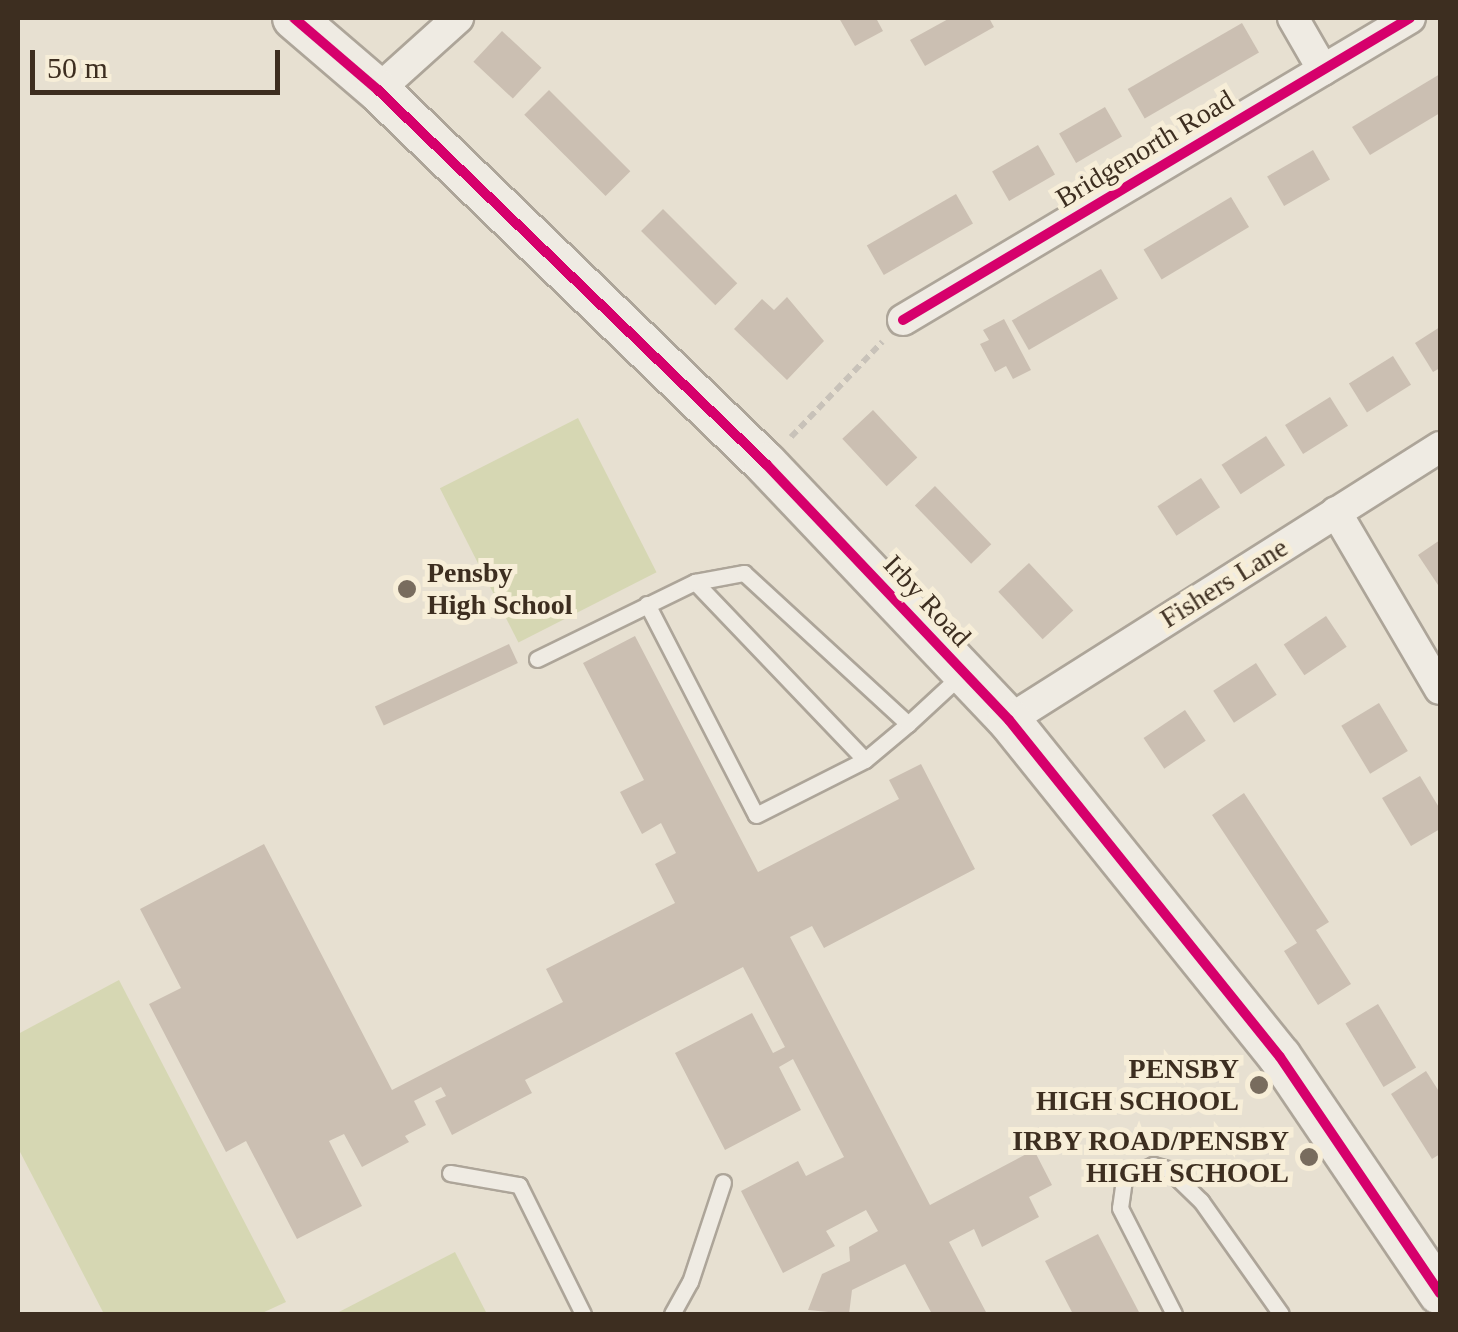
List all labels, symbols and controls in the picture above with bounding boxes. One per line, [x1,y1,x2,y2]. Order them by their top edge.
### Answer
scale bar [35,30,285,92]
text: 50 m [47,51,108,84]
street label: Bridgenorth Road [1050,83,1240,215]
street label: Fishers Lane [1154,531,1294,635]
street label: Irby Road [876,548,978,654]
place label: Pensby High School [427,556,572,622]
marker: Pensby High School [396,578,418,600]
place label: PENSBY HIGH SCHOOL [1036,1052,1239,1118]
marker: PENSBY HIGH SCHOOL [1248,1074,1270,1096]
place label: IRBY ROAD/PENSBY HIGH SCHOOL [1011,1124,1289,1190]
marker: IRBY ROAD/PENSBY HIGH SCHOOL [1298,1146,1320,1168]

